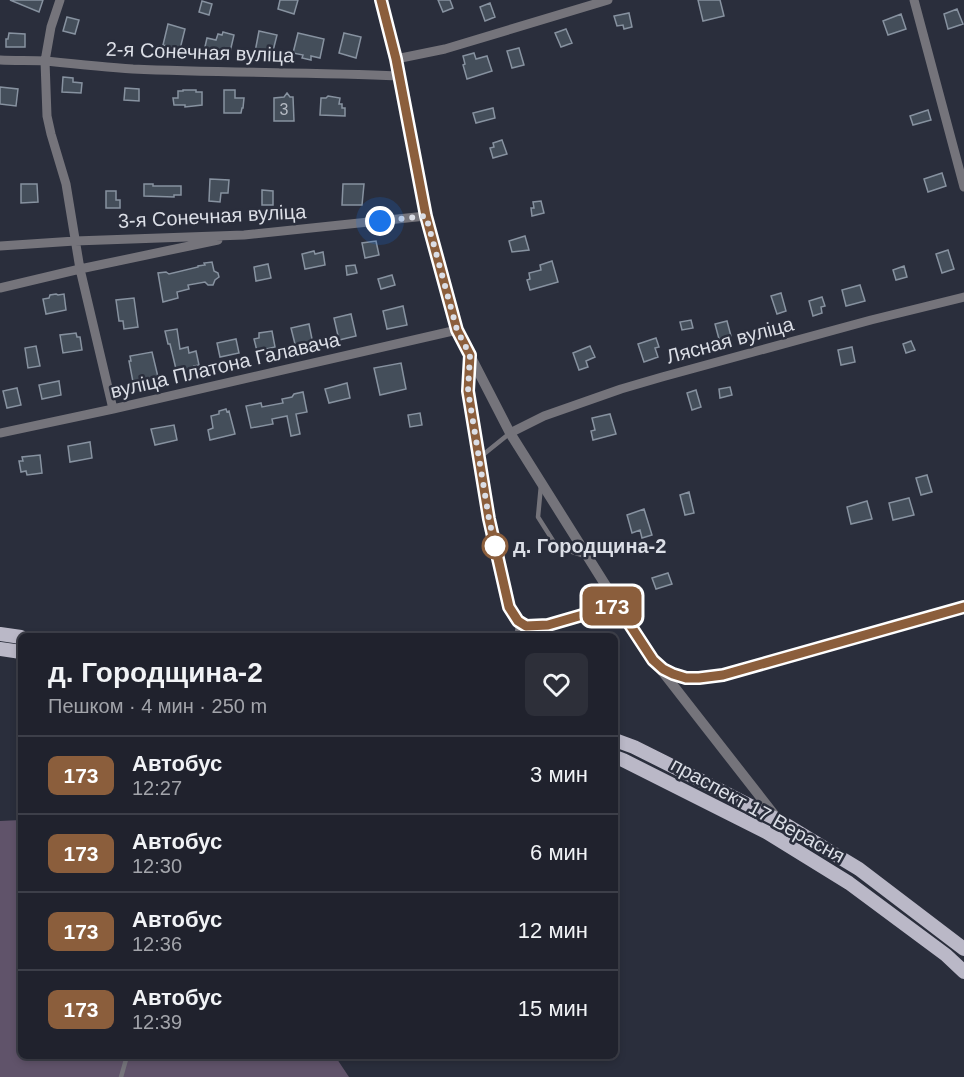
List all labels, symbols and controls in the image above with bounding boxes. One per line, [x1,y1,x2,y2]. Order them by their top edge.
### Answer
street label: 2-я Сонечная вуліца [105,38,296,66]
house number: 3 [280,101,289,118]
street label: 3-я Сонечная вуліца [117,200,308,232]
your location [365,206,395,236]
street label: Лясная вуліца [664,312,797,368]
street label: вуліца Платона Галавача [108,328,343,402]
marker: д. Городщина-2 [482,533,508,559]
place label: д. Городщина-2 [513,535,666,557]
line badge: 173 [578,586,646,626]
text: 173 [594,595,630,618]
button: heart [525,653,588,716]
text: д. Городщина-2 [48,657,263,688]
text: Пешком · 4 мин · 250 m [48,695,267,717]
text: Автобус [132,751,222,776]
street label: праспект 17 Верасня [667,753,849,867]
text: 3 мин [530,762,588,787]
text: 173 [63,764,99,787]
text: 12:27 [132,777,182,799]
text: Автобус [132,829,222,854]
text: 6 мин [530,840,588,865]
text: 173 [63,842,99,865]
text: 12:30 [132,855,182,877]
text: Автобус [132,907,222,932]
text: 12 мин [518,918,588,943]
text: 173 [63,920,99,943]
text: 12:36 [132,933,182,955]
text: Автобус [132,985,222,1010]
text: 15 мин [518,996,588,1021]
text: 173 [63,998,99,1021]
text: 12:39 [132,1011,182,1033]

